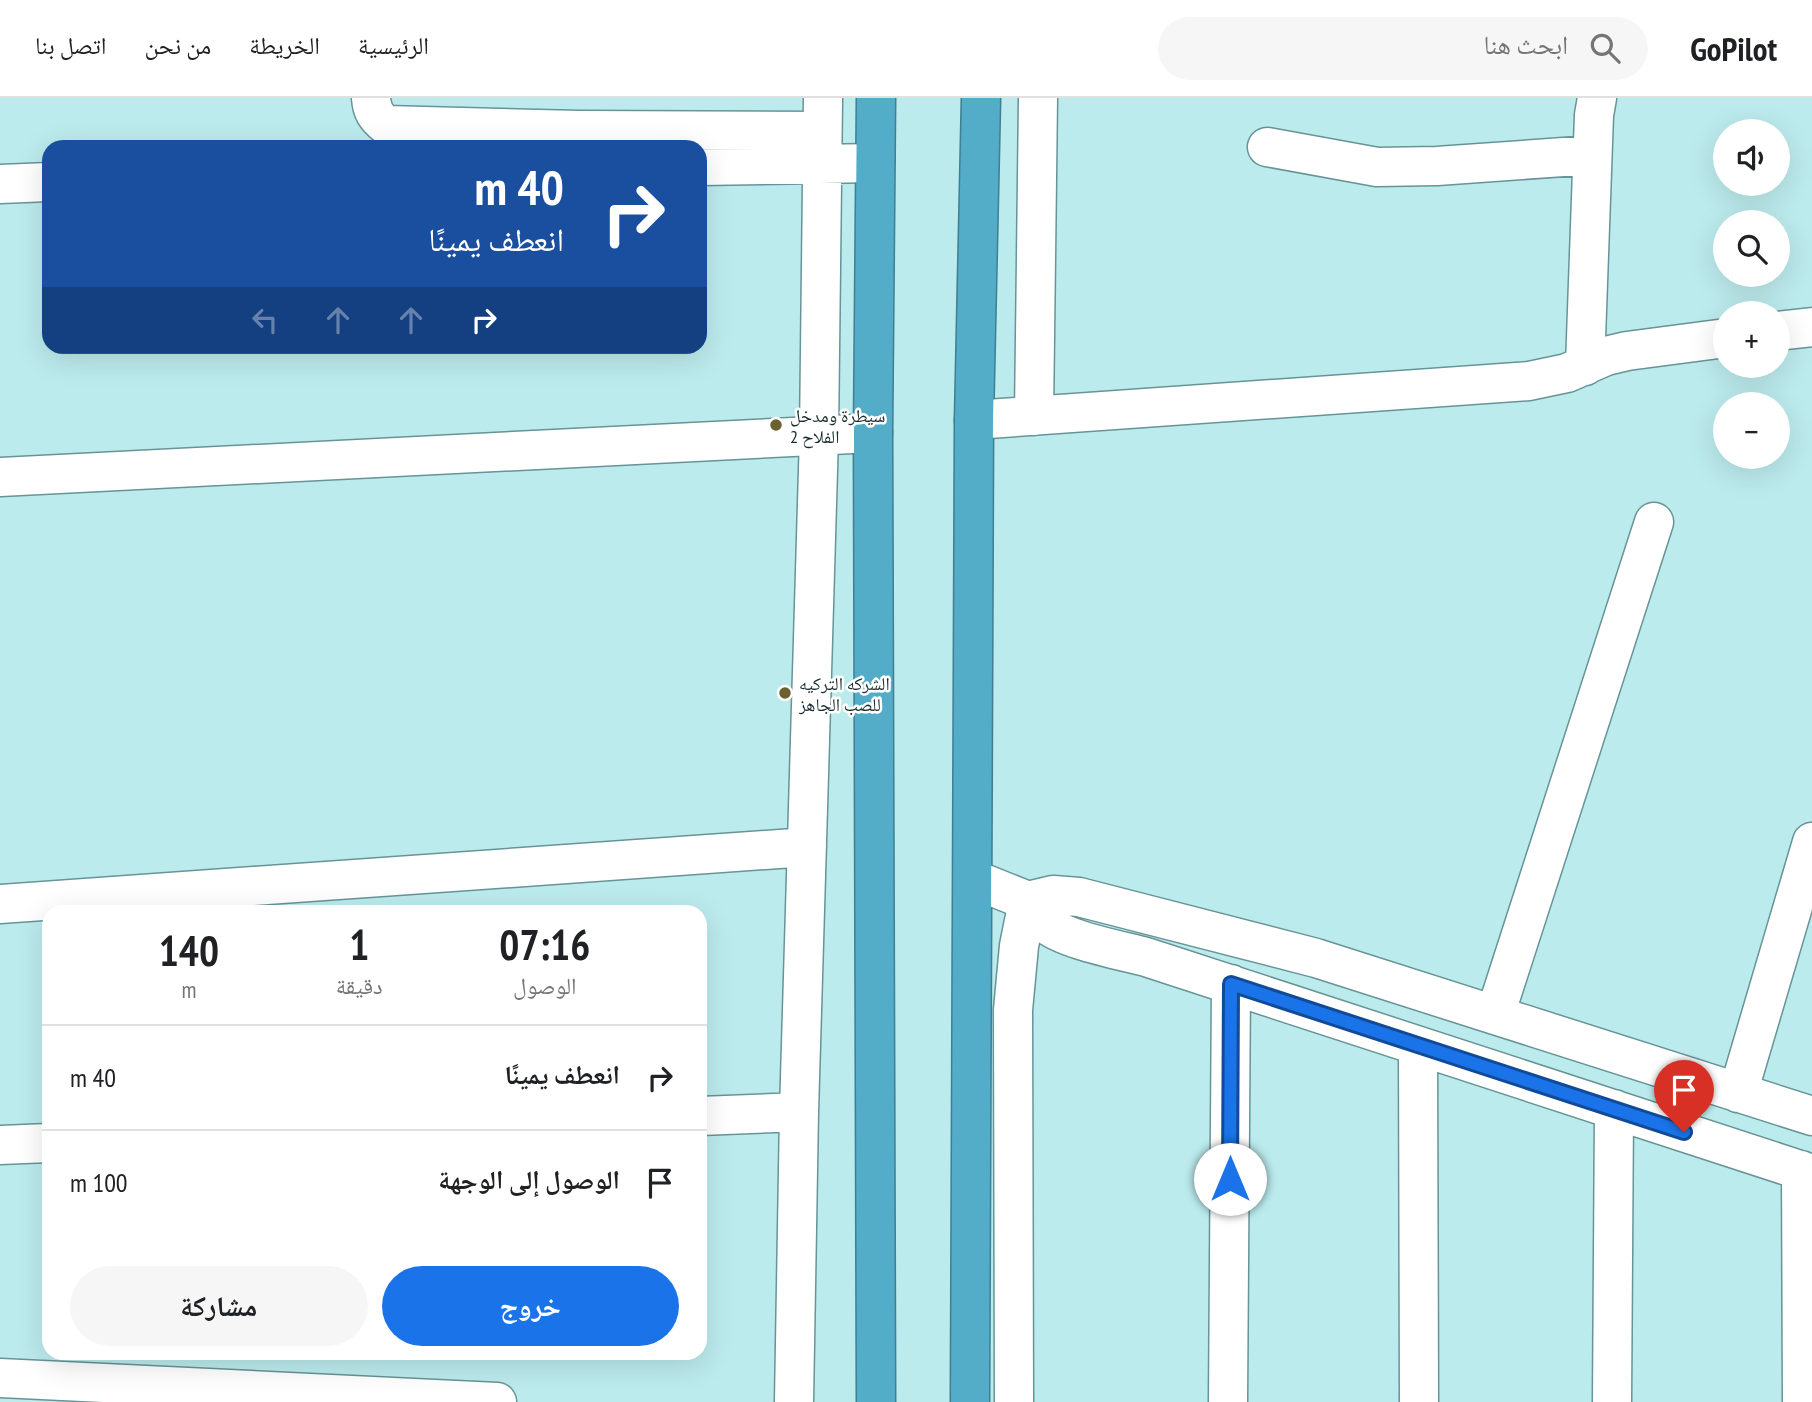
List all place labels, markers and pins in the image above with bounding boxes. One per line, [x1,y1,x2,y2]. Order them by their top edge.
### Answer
place label: سيطرة ومدخل الفلاح 2 [790,404,885,449]
marker: سيطرة ومدخل الفلاح 2 [768,417,784,433]
place label: الشركه التركيه للصب الجاهز [798,672,890,716]
marker: الشركه التركيه للصب الجاهز [777,685,793,701]
pin [1654,1060,1714,1132]

